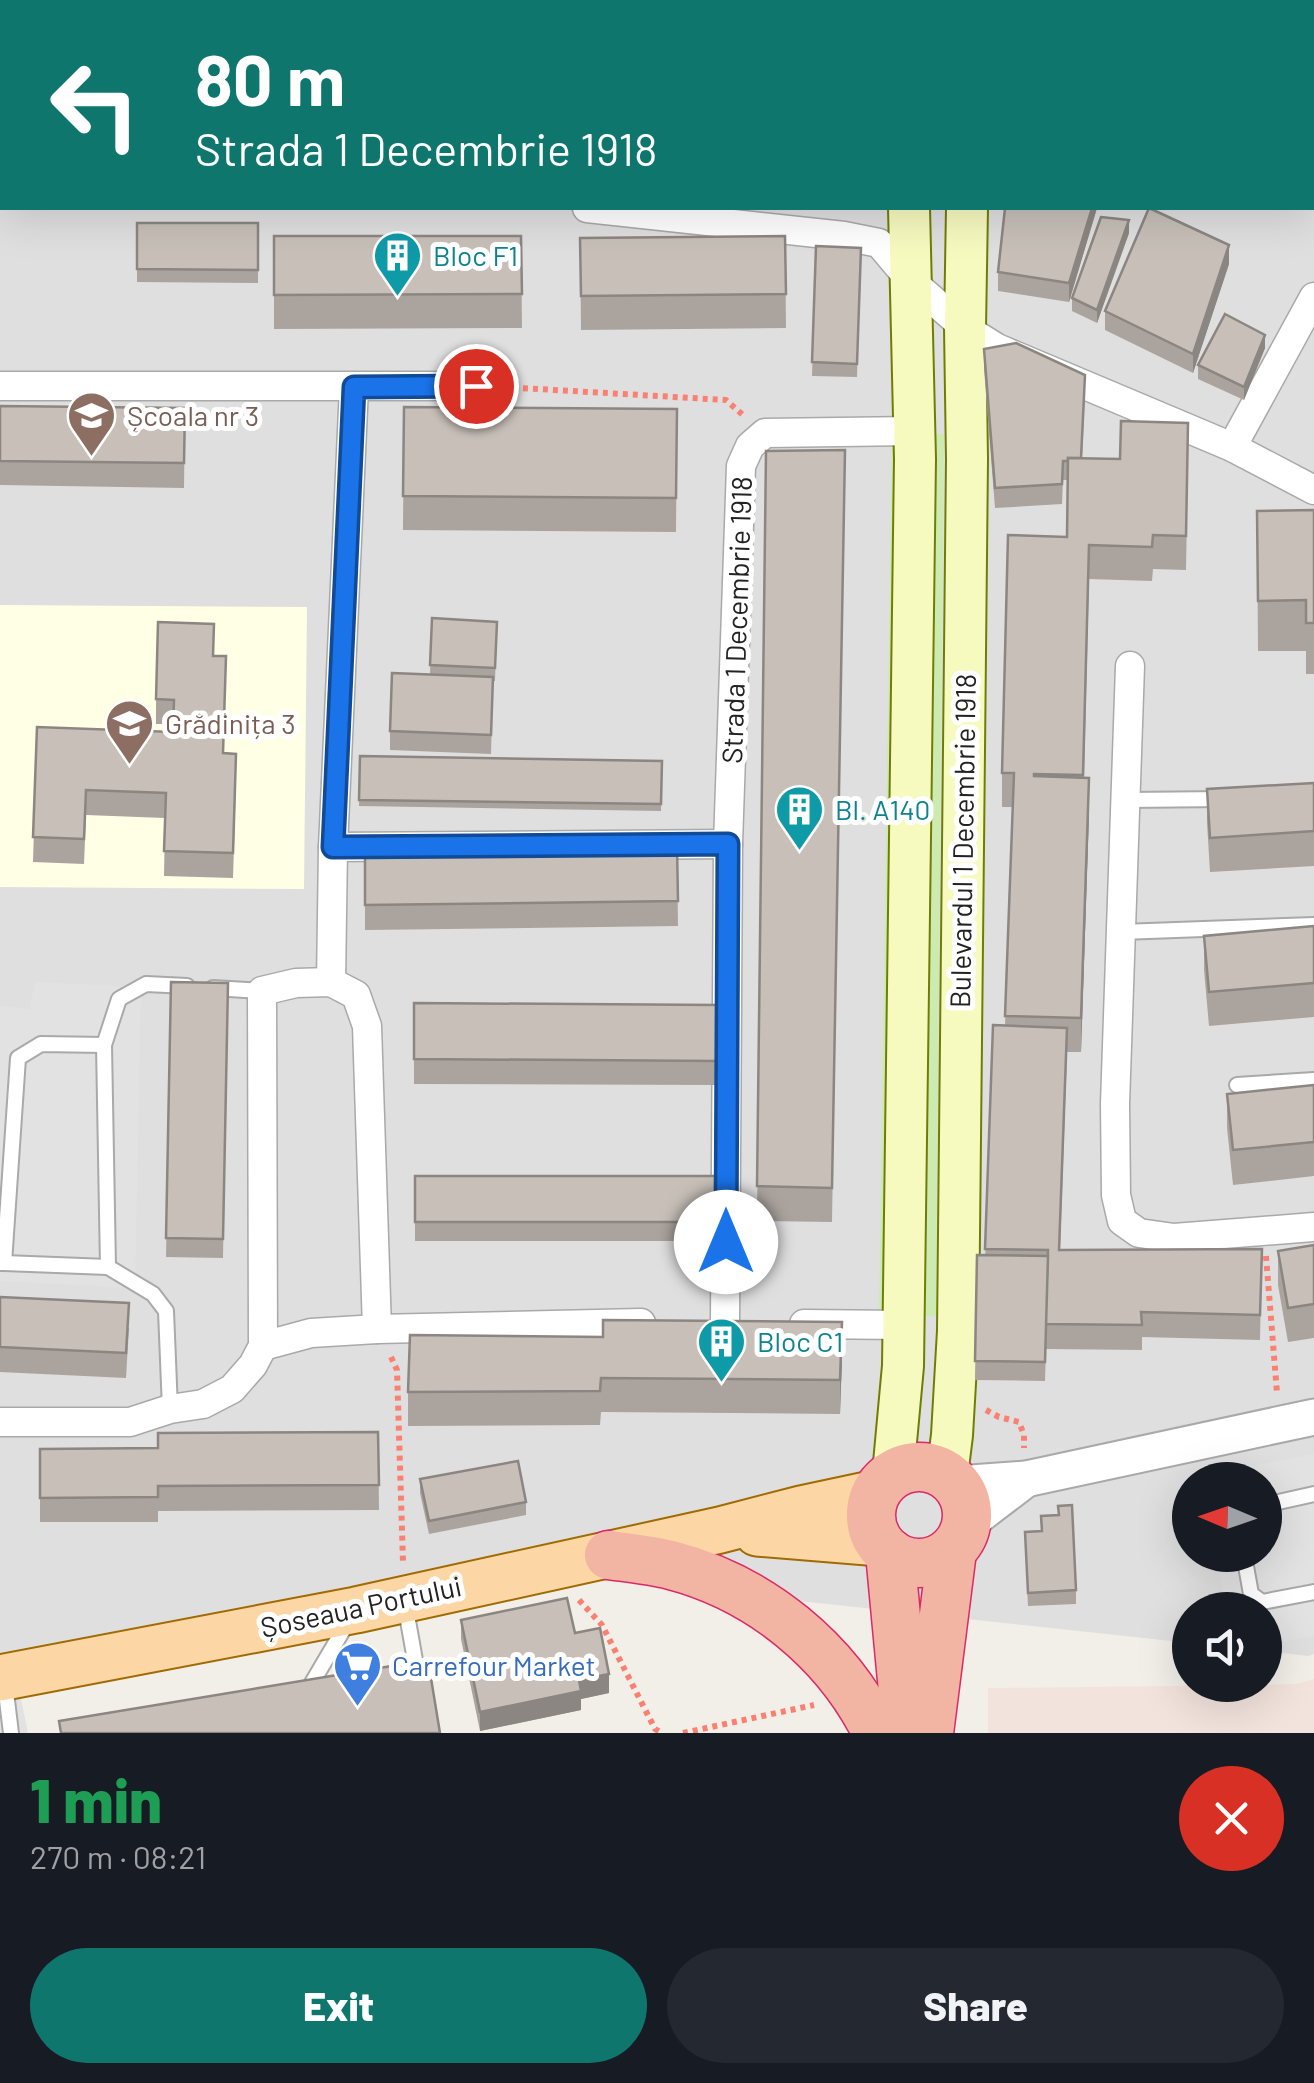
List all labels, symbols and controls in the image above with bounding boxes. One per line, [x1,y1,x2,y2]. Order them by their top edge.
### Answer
text: 80 m [195,36,345,120]
icon: left [30,40,160,170]
text: Strada 1 Decembrie 1918 [195,121,657,175]
building icon: Bloc F1 [372,230,424,298]
place label: Bloc F1 [433,238,518,272]
pin [434,344,519,429]
icon: arrive [449,359,504,414]
school or university icon: Școala nr 3 [66,390,118,458]
place label: Școala nr 3 [127,398,259,432]
street label: Strada 1 Decembrie 1918 [714,476,758,764]
street label: Bulevardul 1 Decembrie 1918 [942,674,982,1008]
school or university icon: Grădinița 3 [104,698,156,766]
place label: Grădinița 3 [165,706,296,740]
building icon: Bl. A140 [774,784,826,852]
place label: Bl. A140 [835,792,930,826]
position arrow [674,1190,778,1294]
building icon: Bloc C1 [696,1316,748,1384]
place label: Bloc C1 [757,1324,843,1358]
north arrow [1172,1462,1282,1572]
map controls [1172,1462,1282,1702]
street label: Șoseaua Portului [257,1568,464,1644]
button: sound [1172,1592,1282,1702]
supermarket icon: Carrefour Market [331,1640,383,1708]
place label: Carrefour Market [392,1648,596,1682]
text: 1 min [30,1763,162,1835]
button: close [1179,1766,1284,1871]
text: 270 m · 08:21 [30,1837,206,1875]
button: Exit [30,1948,647,2063]
button: Share [667,1948,1284,2063]

